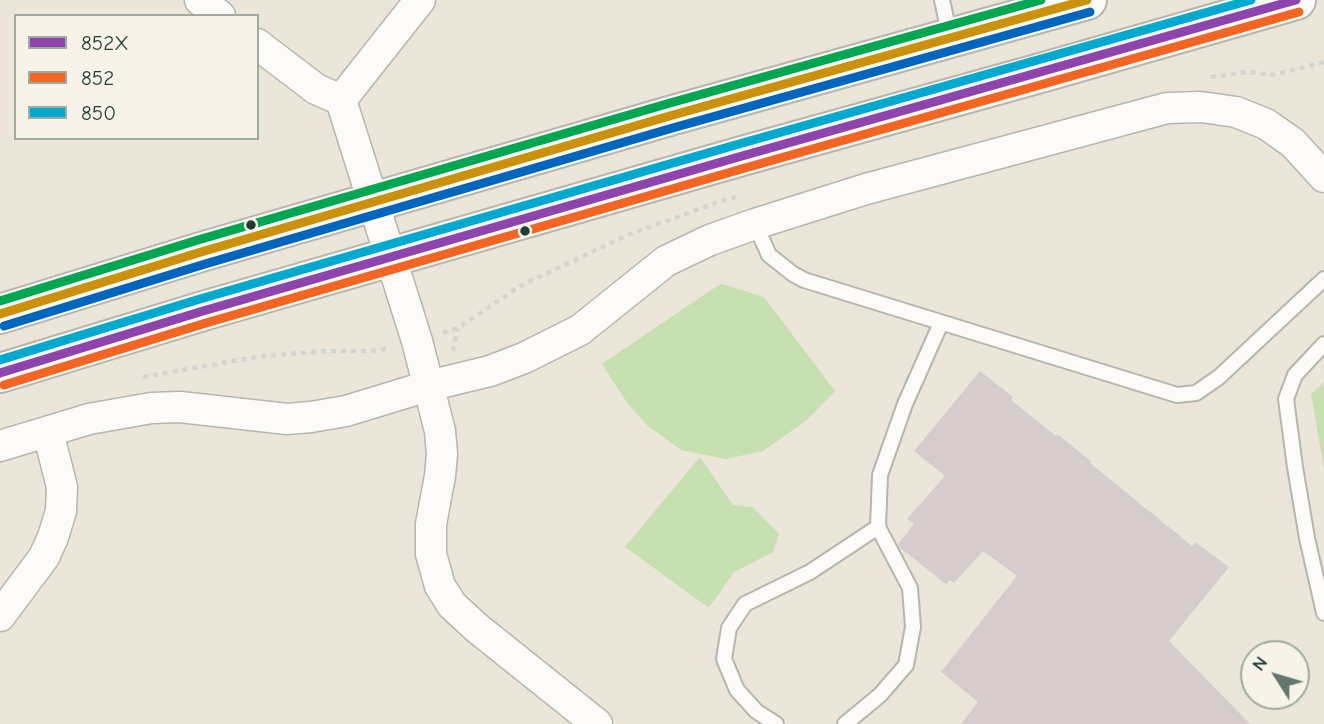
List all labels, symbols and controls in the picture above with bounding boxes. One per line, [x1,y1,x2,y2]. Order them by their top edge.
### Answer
legend [14,14,259,140]
text: 852X [81,31,129,55]
text: 852 [81,66,114,90]
text: 850 [81,101,116,125]
unlabelled marker [244,218,258,232]
unlabelled marker [518,224,532,238]
north arrow [1240,640,1310,710]
text: N [1247,652,1272,675]

